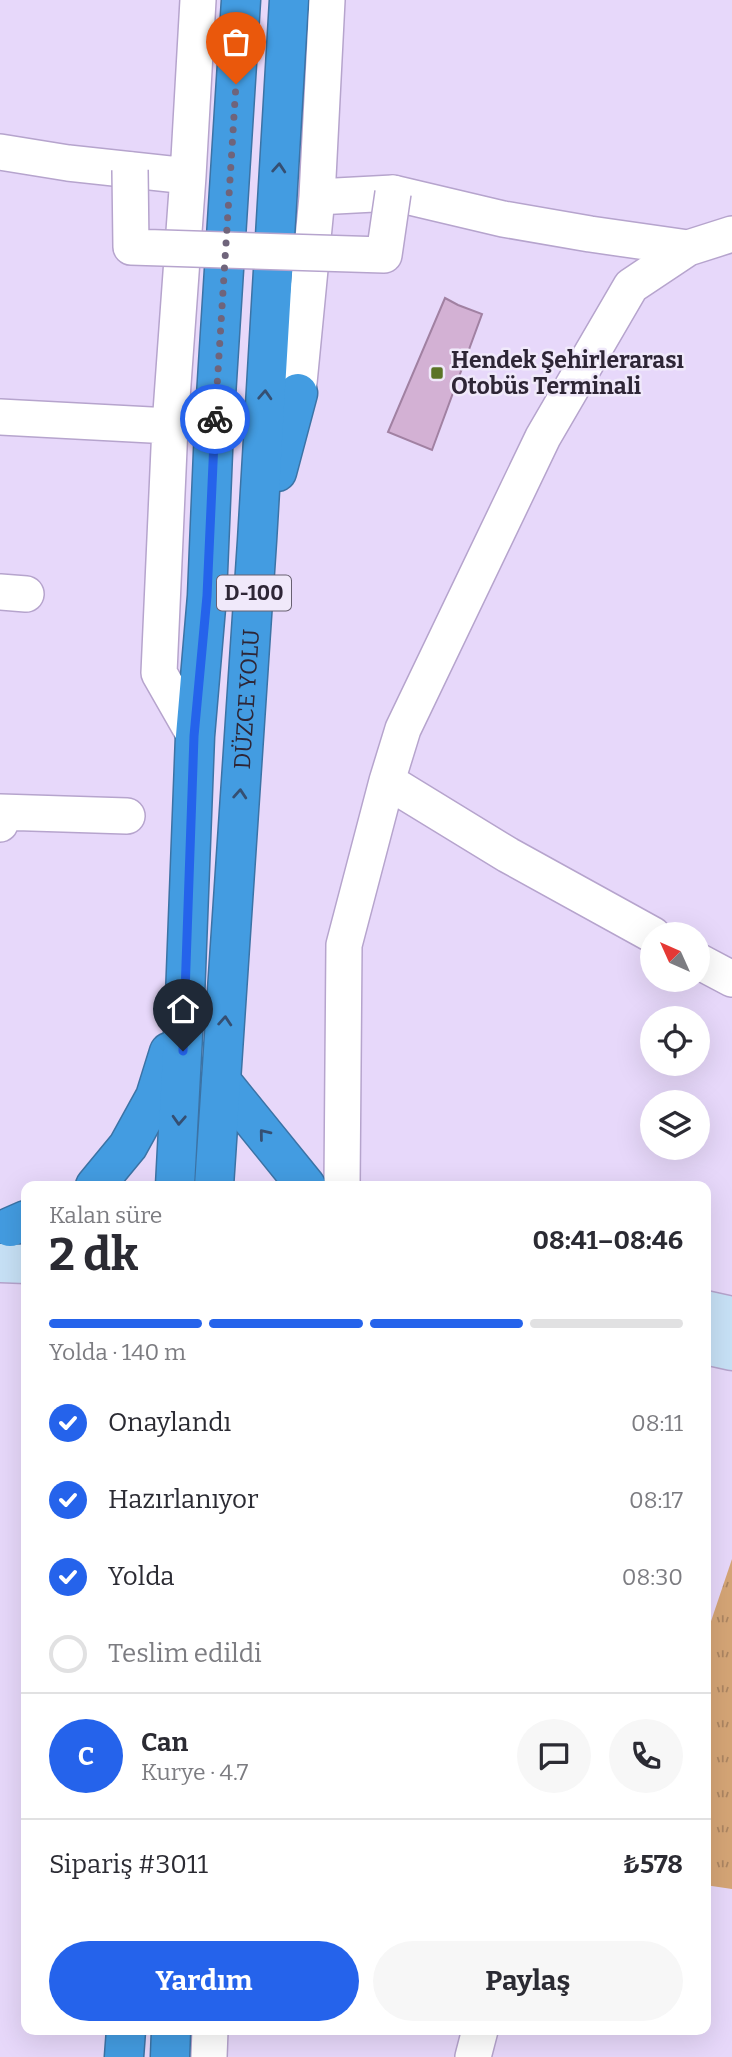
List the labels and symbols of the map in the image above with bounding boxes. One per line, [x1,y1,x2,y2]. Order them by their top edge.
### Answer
pin [206,12.0,266,84]
one-way arrow [271,163,286,174]
place label: Hendek Şehirlerarası Otobüs Terminali [451,346,684,400]
marker: Hendek Şehirlerarası Otobüs Terminali [429,365,445,381]
courier [180,384,250,454]
one-way arrow [257,390,272,401]
road number: D-100 [217,576,291,610]
street label: DÜZCE YOLU [228,628,265,770]
one-way arrow [233,788,248,799]
north arrow [640,922,710,992]
pin [153,979,213,1051]
one-way arrow [217,1015,232,1026]
one-way arrow [172,1115,187,1126]
one-way arrow [259,1129,272,1141]

